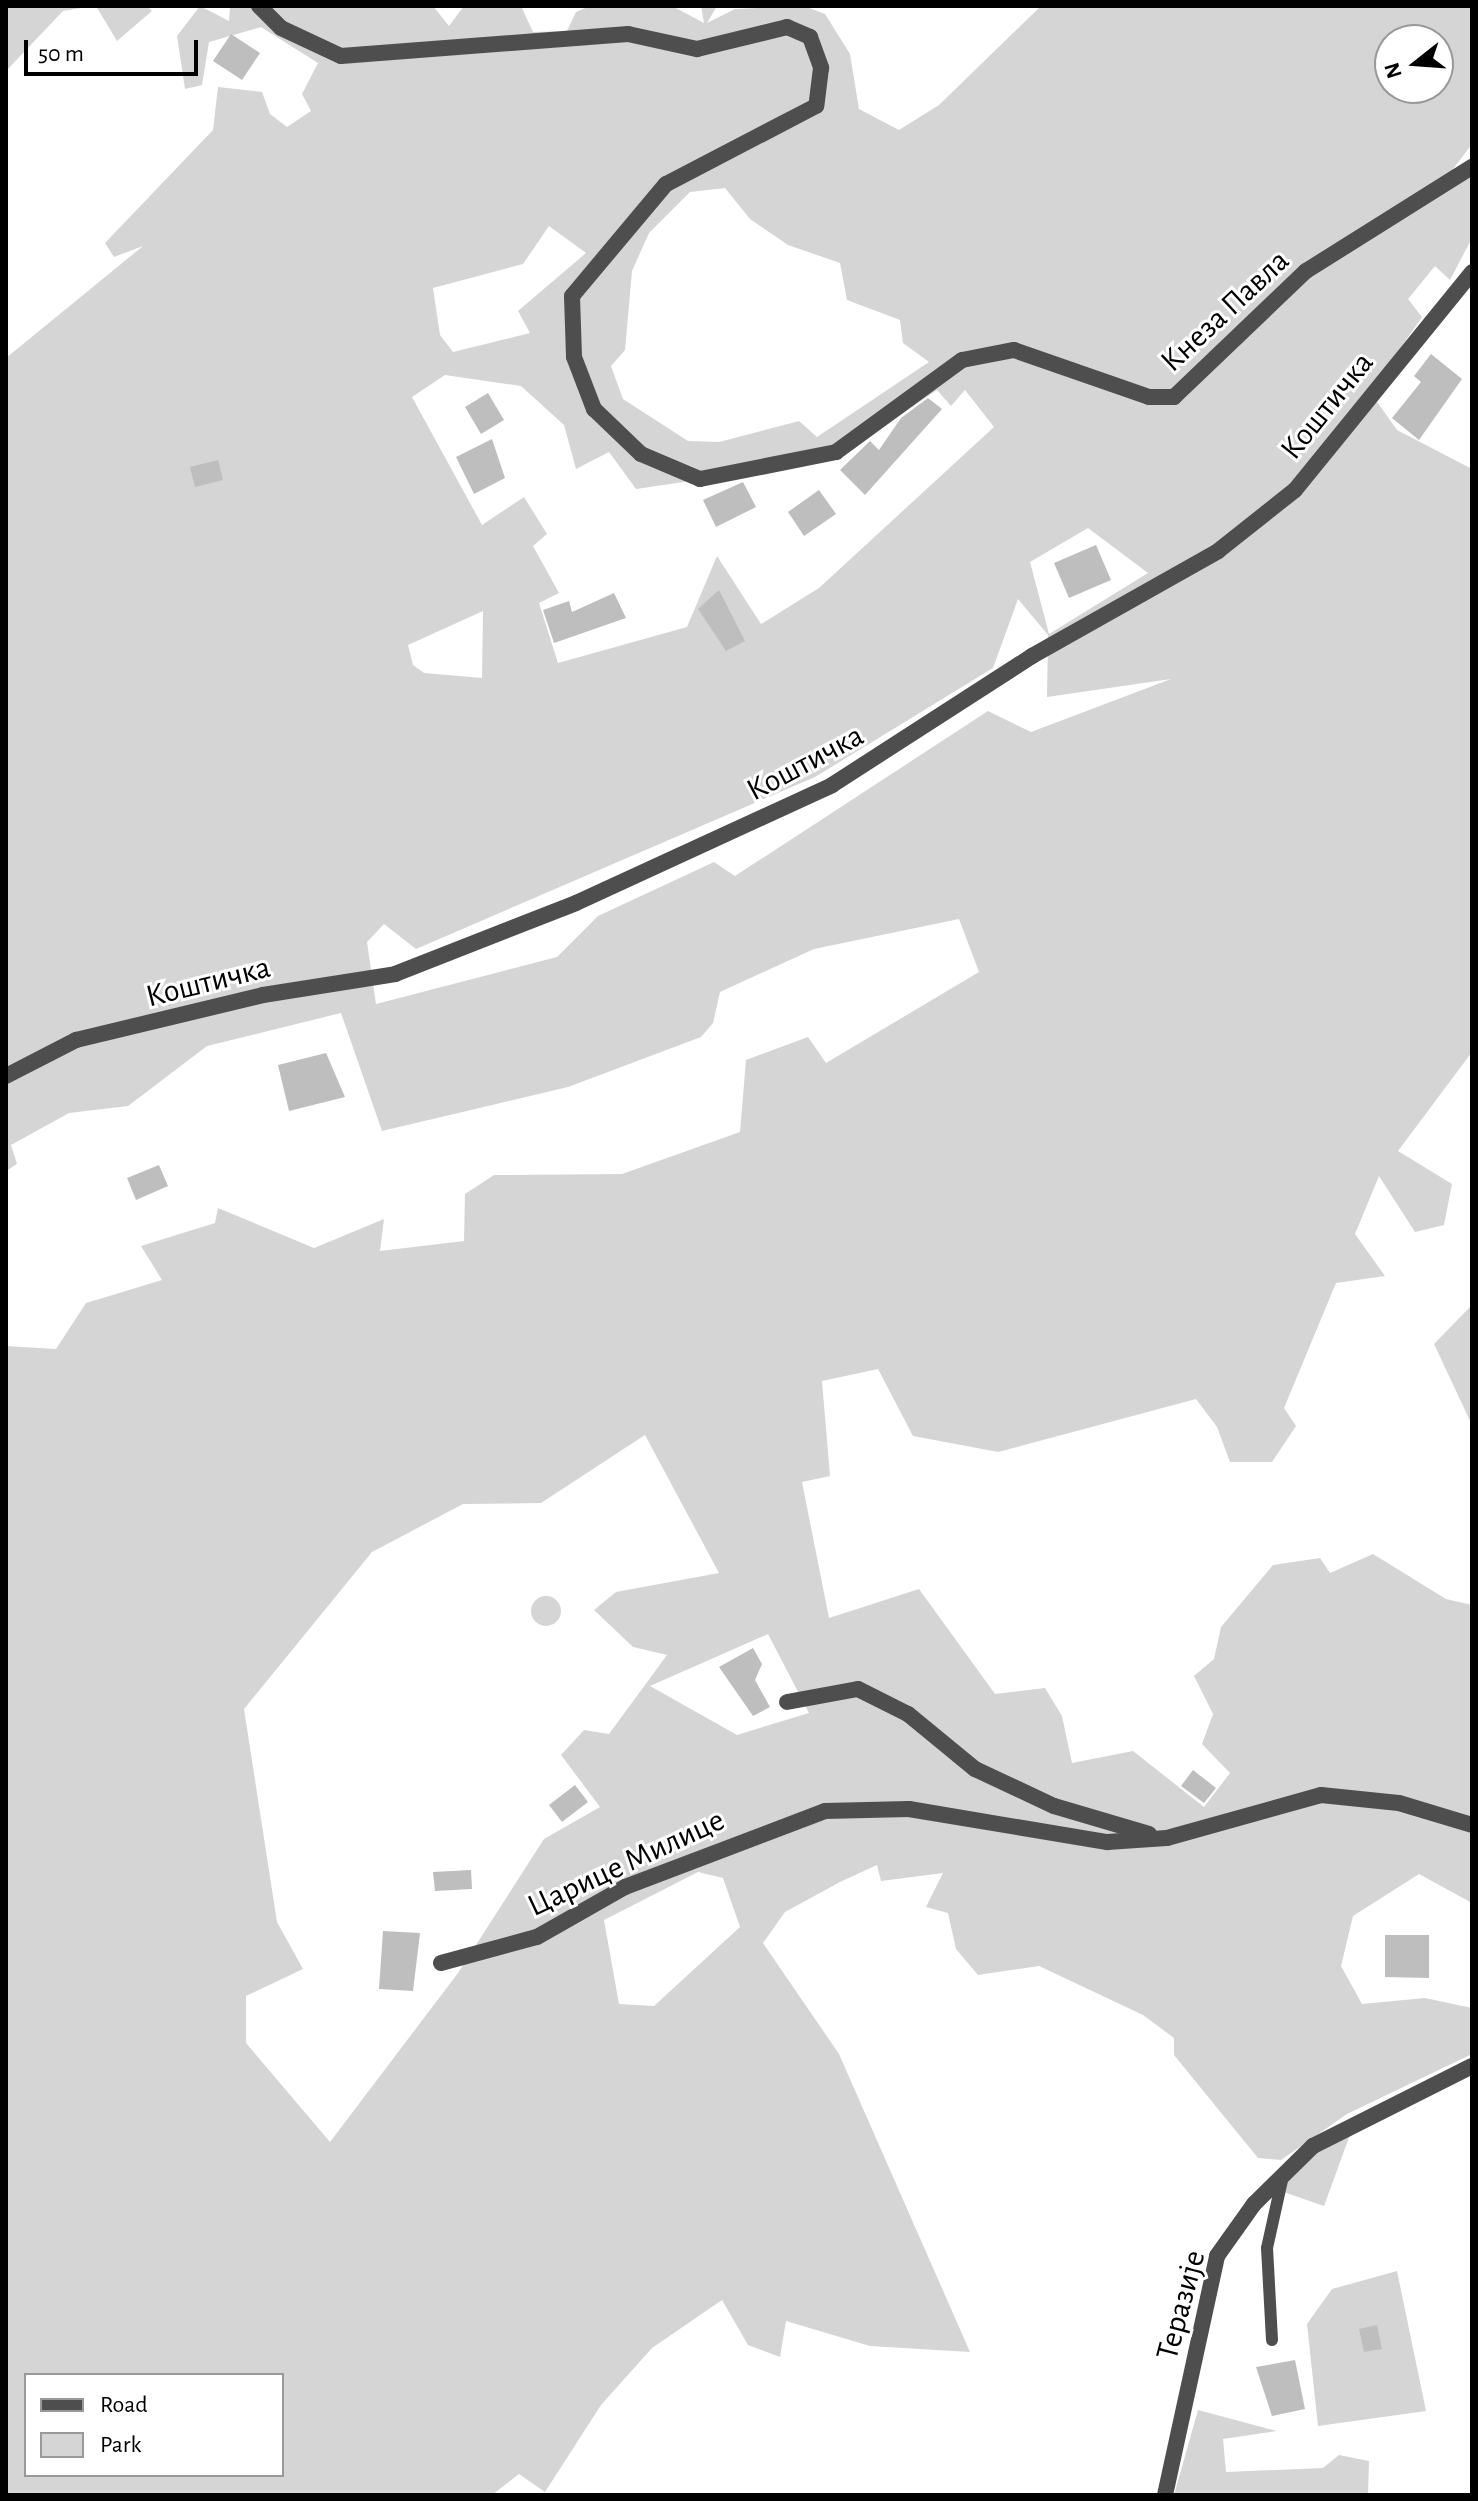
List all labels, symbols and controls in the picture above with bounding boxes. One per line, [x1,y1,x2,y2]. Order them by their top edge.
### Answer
scale bar [28,24,202,74]
north arrow [1374,24,1454,104]
text: 50 m [38,42,84,66]
text: N [1380,60,1406,81]
street label: Кнеза Павла [1153,242,1297,380]
street label: Коштичка [1272,345,1382,467]
street label: Коштичка [740,716,870,810]
street label: Коштичка [142,948,274,1016]
street label: Царице Милице [521,1801,731,1925]
street label: Теразије [1148,2246,1214,2364]
legend [24,2373,284,2477]
text: Road [100,2393,148,2417]
text: Park [100,2433,141,2457]

